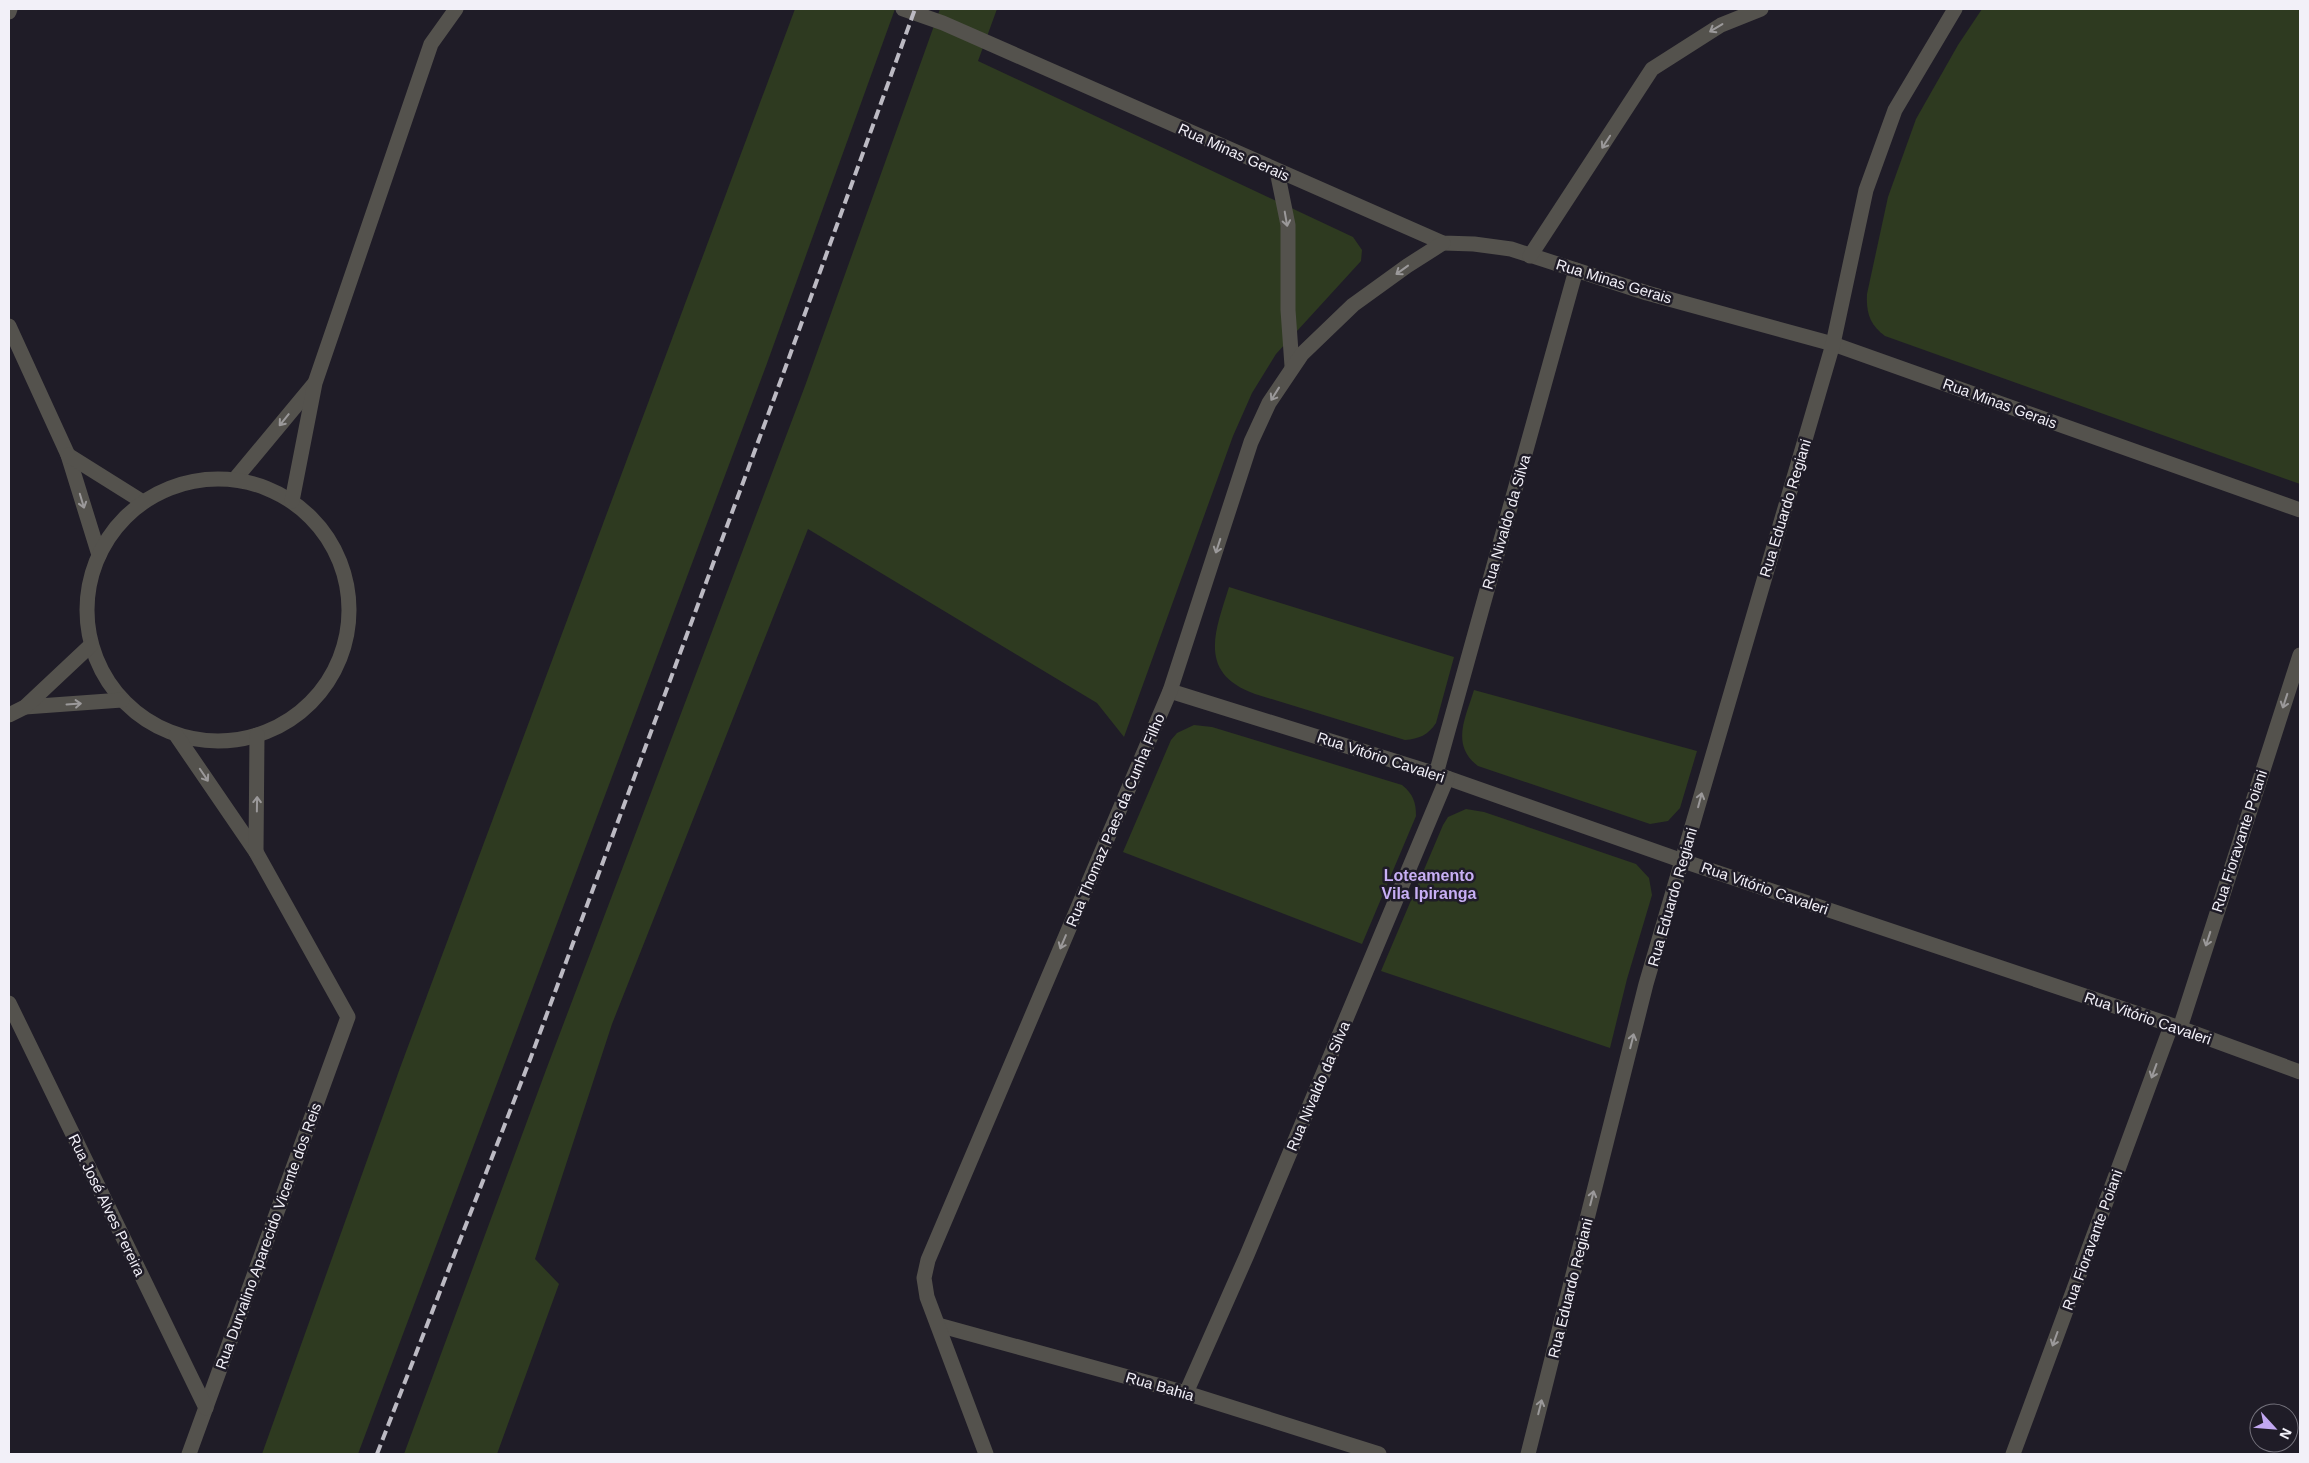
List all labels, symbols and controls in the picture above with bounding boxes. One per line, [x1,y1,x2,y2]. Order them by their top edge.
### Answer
one-way arrow [1710,24,1724,34]
street label: Rua Minas Gerais [1176,120,1292,184]
one-way arrow [1600,135,1611,149]
one-way arrow [1282,211,1292,227]
street label: Rua Minas Gerais [1554,255,1674,307]
one-way arrow [1395,265,1409,275]
street label: Rua Minas Gerais [1941,374,2059,432]
one-way arrow [1269,387,1279,401]
one-way arrow [278,414,289,427]
street label: Rua Eduardo Regiani [1756,437,1814,579]
street label: Rua Nivaldo da Silva [1479,452,1534,591]
one-way arrow [78,493,88,509]
one-way arrow [1212,538,1222,554]
one-way arrow [2280,693,2289,708]
one-way arrow [66,699,82,708]
street label: Rua Thomaz Paes da Cunha Filho [1062,711,1168,929]
street label: Rua Vitório Cavaleri [1315,728,1447,786]
one-way arrow [198,768,209,782]
street label: Rua Fioravante Poiani [2208,768,2270,914]
one-way arrow [1696,793,1705,809]
one-way arrow [252,796,262,812]
street label: Rua Eduardo Regiani [1644,826,1700,968]
street label: Rua Vitório Cavaleri [1699,858,1831,918]
district label: Loteamento Vila Ipiranga [1382,867,1477,902]
one-way arrow [2203,930,2212,946]
one-way arrow [1058,934,1068,949]
street label: Rua Vitório Cavaleri [2082,988,2214,1048]
street label: Rua Nivaldo da Silva [1283,1018,1353,1153]
one-way arrow [1628,1033,1637,1049]
one-way arrow [2149,1063,2158,1079]
street label: Rua Durvalino Aparecido Vicente dos Reis [212,1100,324,1372]
street label: Rua José Alves Pereira [65,1131,149,1279]
street label: Rua Fioravante Poiani [2059,1167,2125,1313]
one-way arrow [1588,1191,1597,1207]
street label: Rua Eduardo Regiani [1544,1216,1596,1360]
one-way arrow [2050,1330,2059,1346]
street label: Rua Bahia [1124,1368,1197,1404]
one-way arrow [1536,1399,1545,1415]
north arrow [2249,1403,2299,1453]
text: N [2276,1426,2295,1442]

